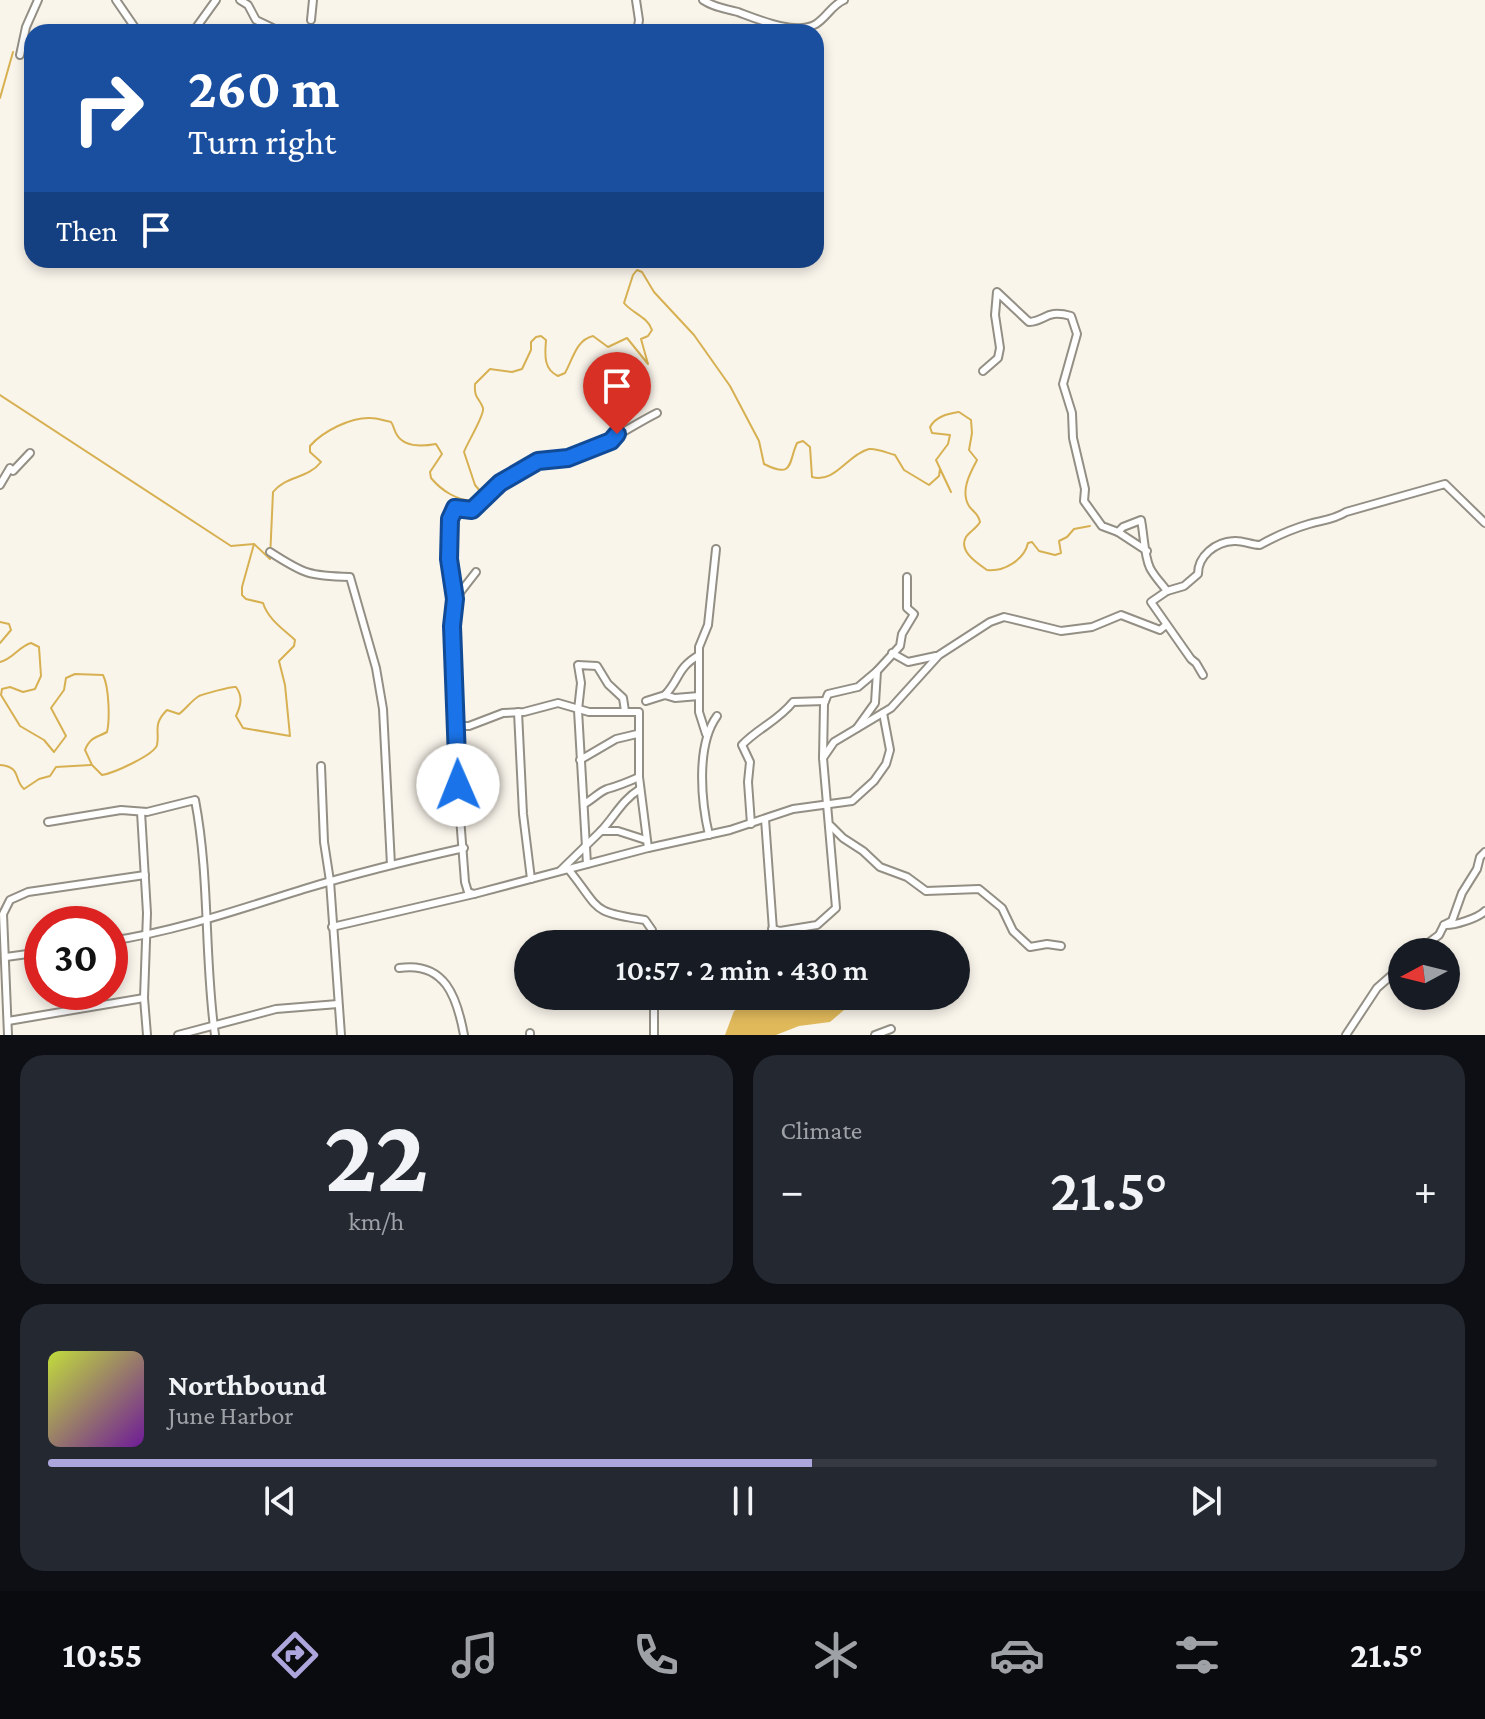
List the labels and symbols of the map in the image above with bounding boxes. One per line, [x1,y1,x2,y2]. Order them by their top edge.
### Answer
pin [583,352,651,434]
position arrow [416,743,500,827]
speed limit sign: 30 [24,906,128,1010]
north arrow [1388,938,1460,1010]

